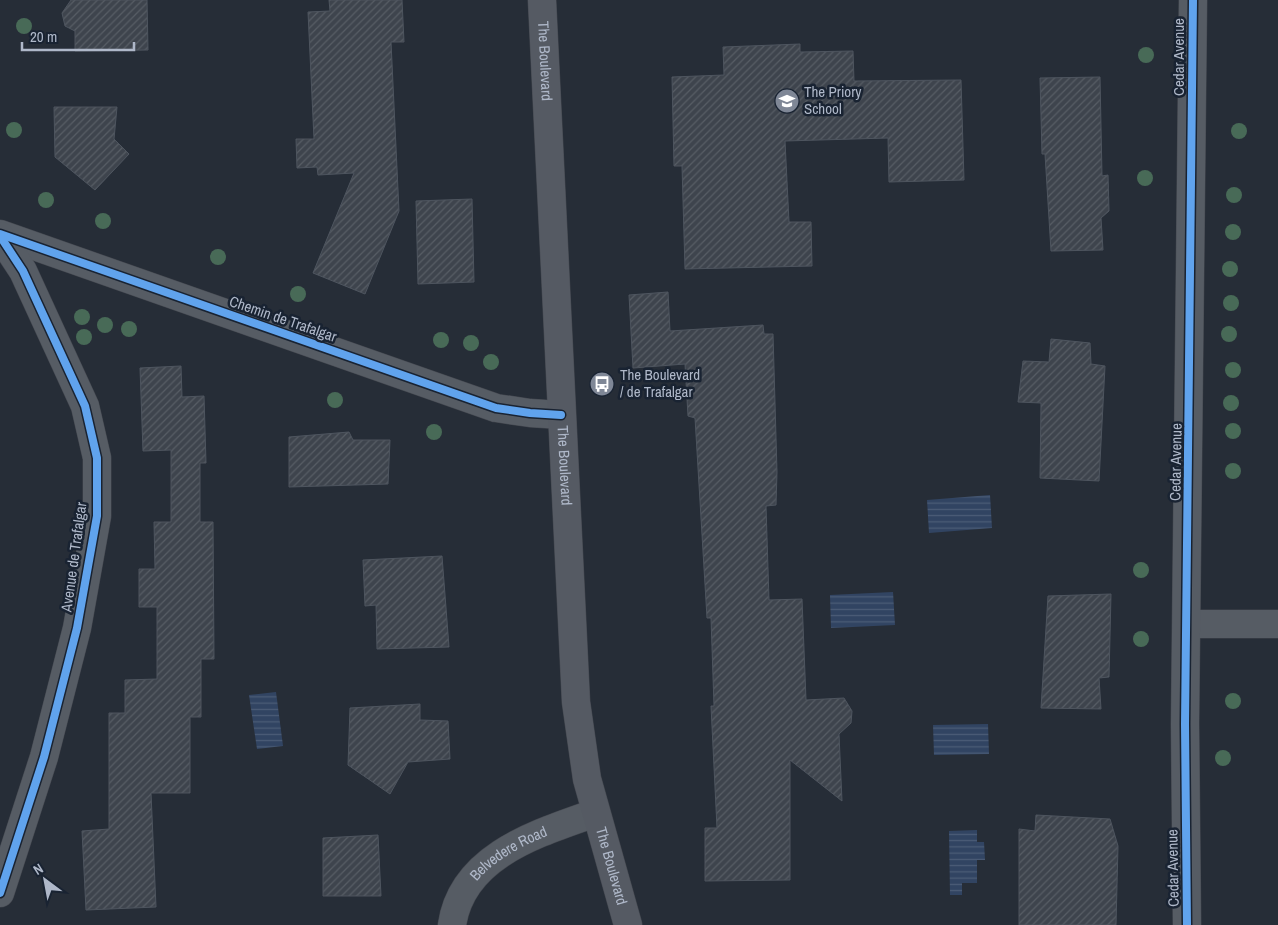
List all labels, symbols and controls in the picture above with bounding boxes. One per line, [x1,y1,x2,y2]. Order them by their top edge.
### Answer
street label: Cedar Avenue [1168,18,1189,96]
scale bar [22,20,135,52]
street label: The Boulevard [533,20,558,101]
text: 20 m [30,26,57,47]
place label: The Priory School [804,81,862,119]
school or university icon: The Priory School [774,88,800,114]
street label: Chemin de Trafalgar [227,290,340,347]
place label: The Boulevard / de Trafalgar [620,364,700,402]
bus stop icon: The Boulevard / de Trafalgar [589,371,615,397]
street label: Cedar Avenue [1164,423,1187,501]
street label: The Boulevard [553,425,577,506]
street label: Avenue de Trafalgar [55,501,92,614]
street label: Belvedere Road [465,821,550,885]
street label: The Boulevard [591,825,633,907]
street label: Cedar Avenue [1161,829,1184,907]
north arrow [20,855,70,905]
text: N [30,859,46,879]

